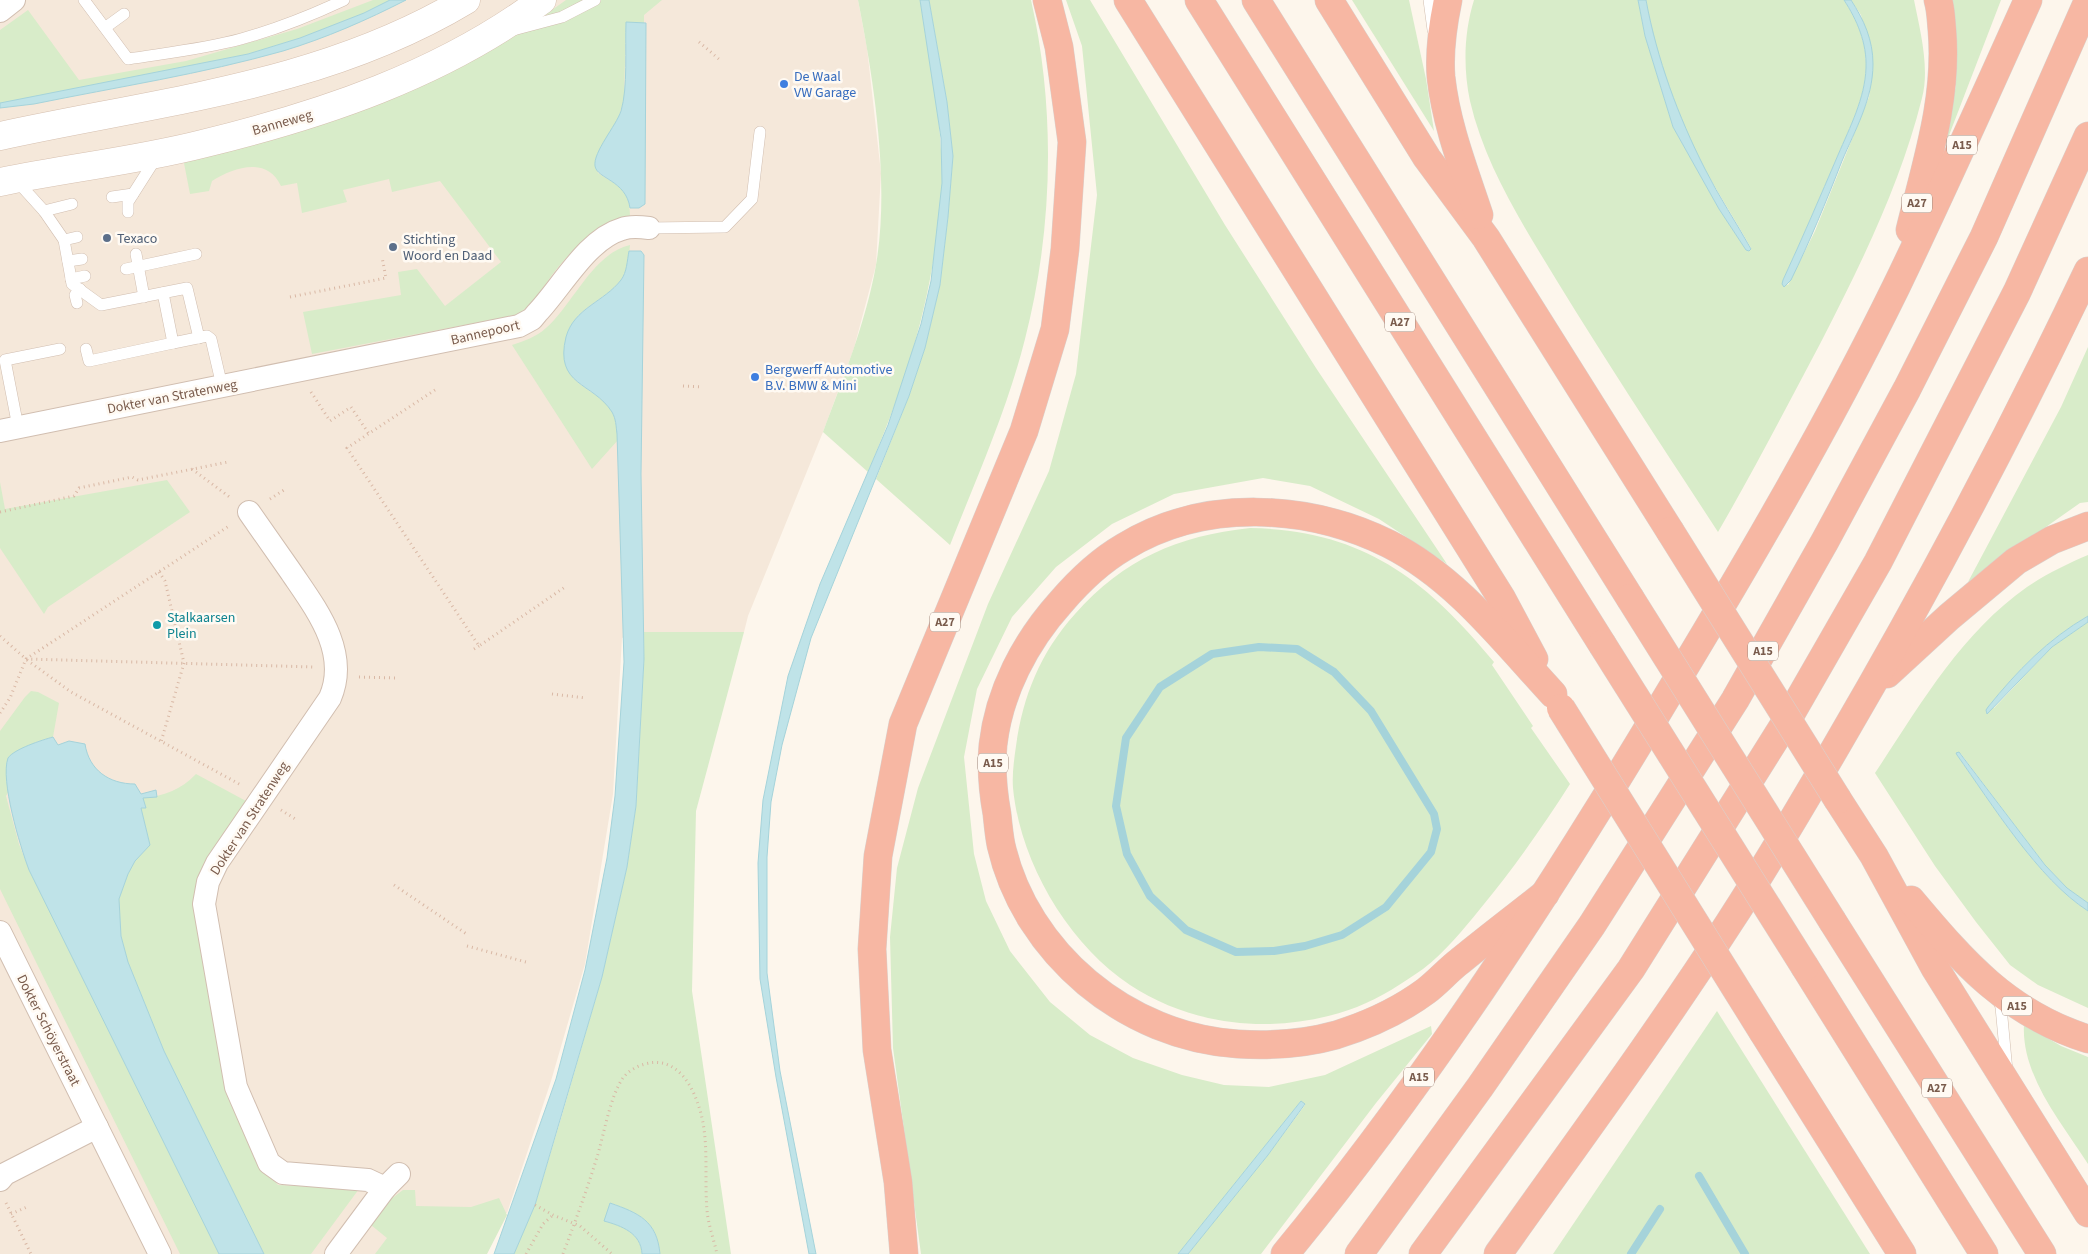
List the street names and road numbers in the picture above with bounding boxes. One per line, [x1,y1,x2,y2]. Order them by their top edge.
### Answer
street label: Banneweg [250,105,315,141]
road number: A15 [1947,136,1977,154]
road number: A27 [1902,194,1932,212]
road number: A27 [1385,313,1415,332]
street label: Bannepoort [449,315,522,351]
street label: Dokter van Stratenweg [105,375,239,419]
road number: A27 [930,612,960,632]
road number: A15 [1748,641,1778,660]
road number: A15 [978,754,1008,772]
street label: Dokter van Stratenweg [205,758,294,879]
street label: Dokter Schöyerstraat [11,971,85,1090]
road number: A15 [2002,996,2032,1016]
road number: A15 [1404,1068,1434,1086]
road number: A27 [1922,1078,1952,1098]

